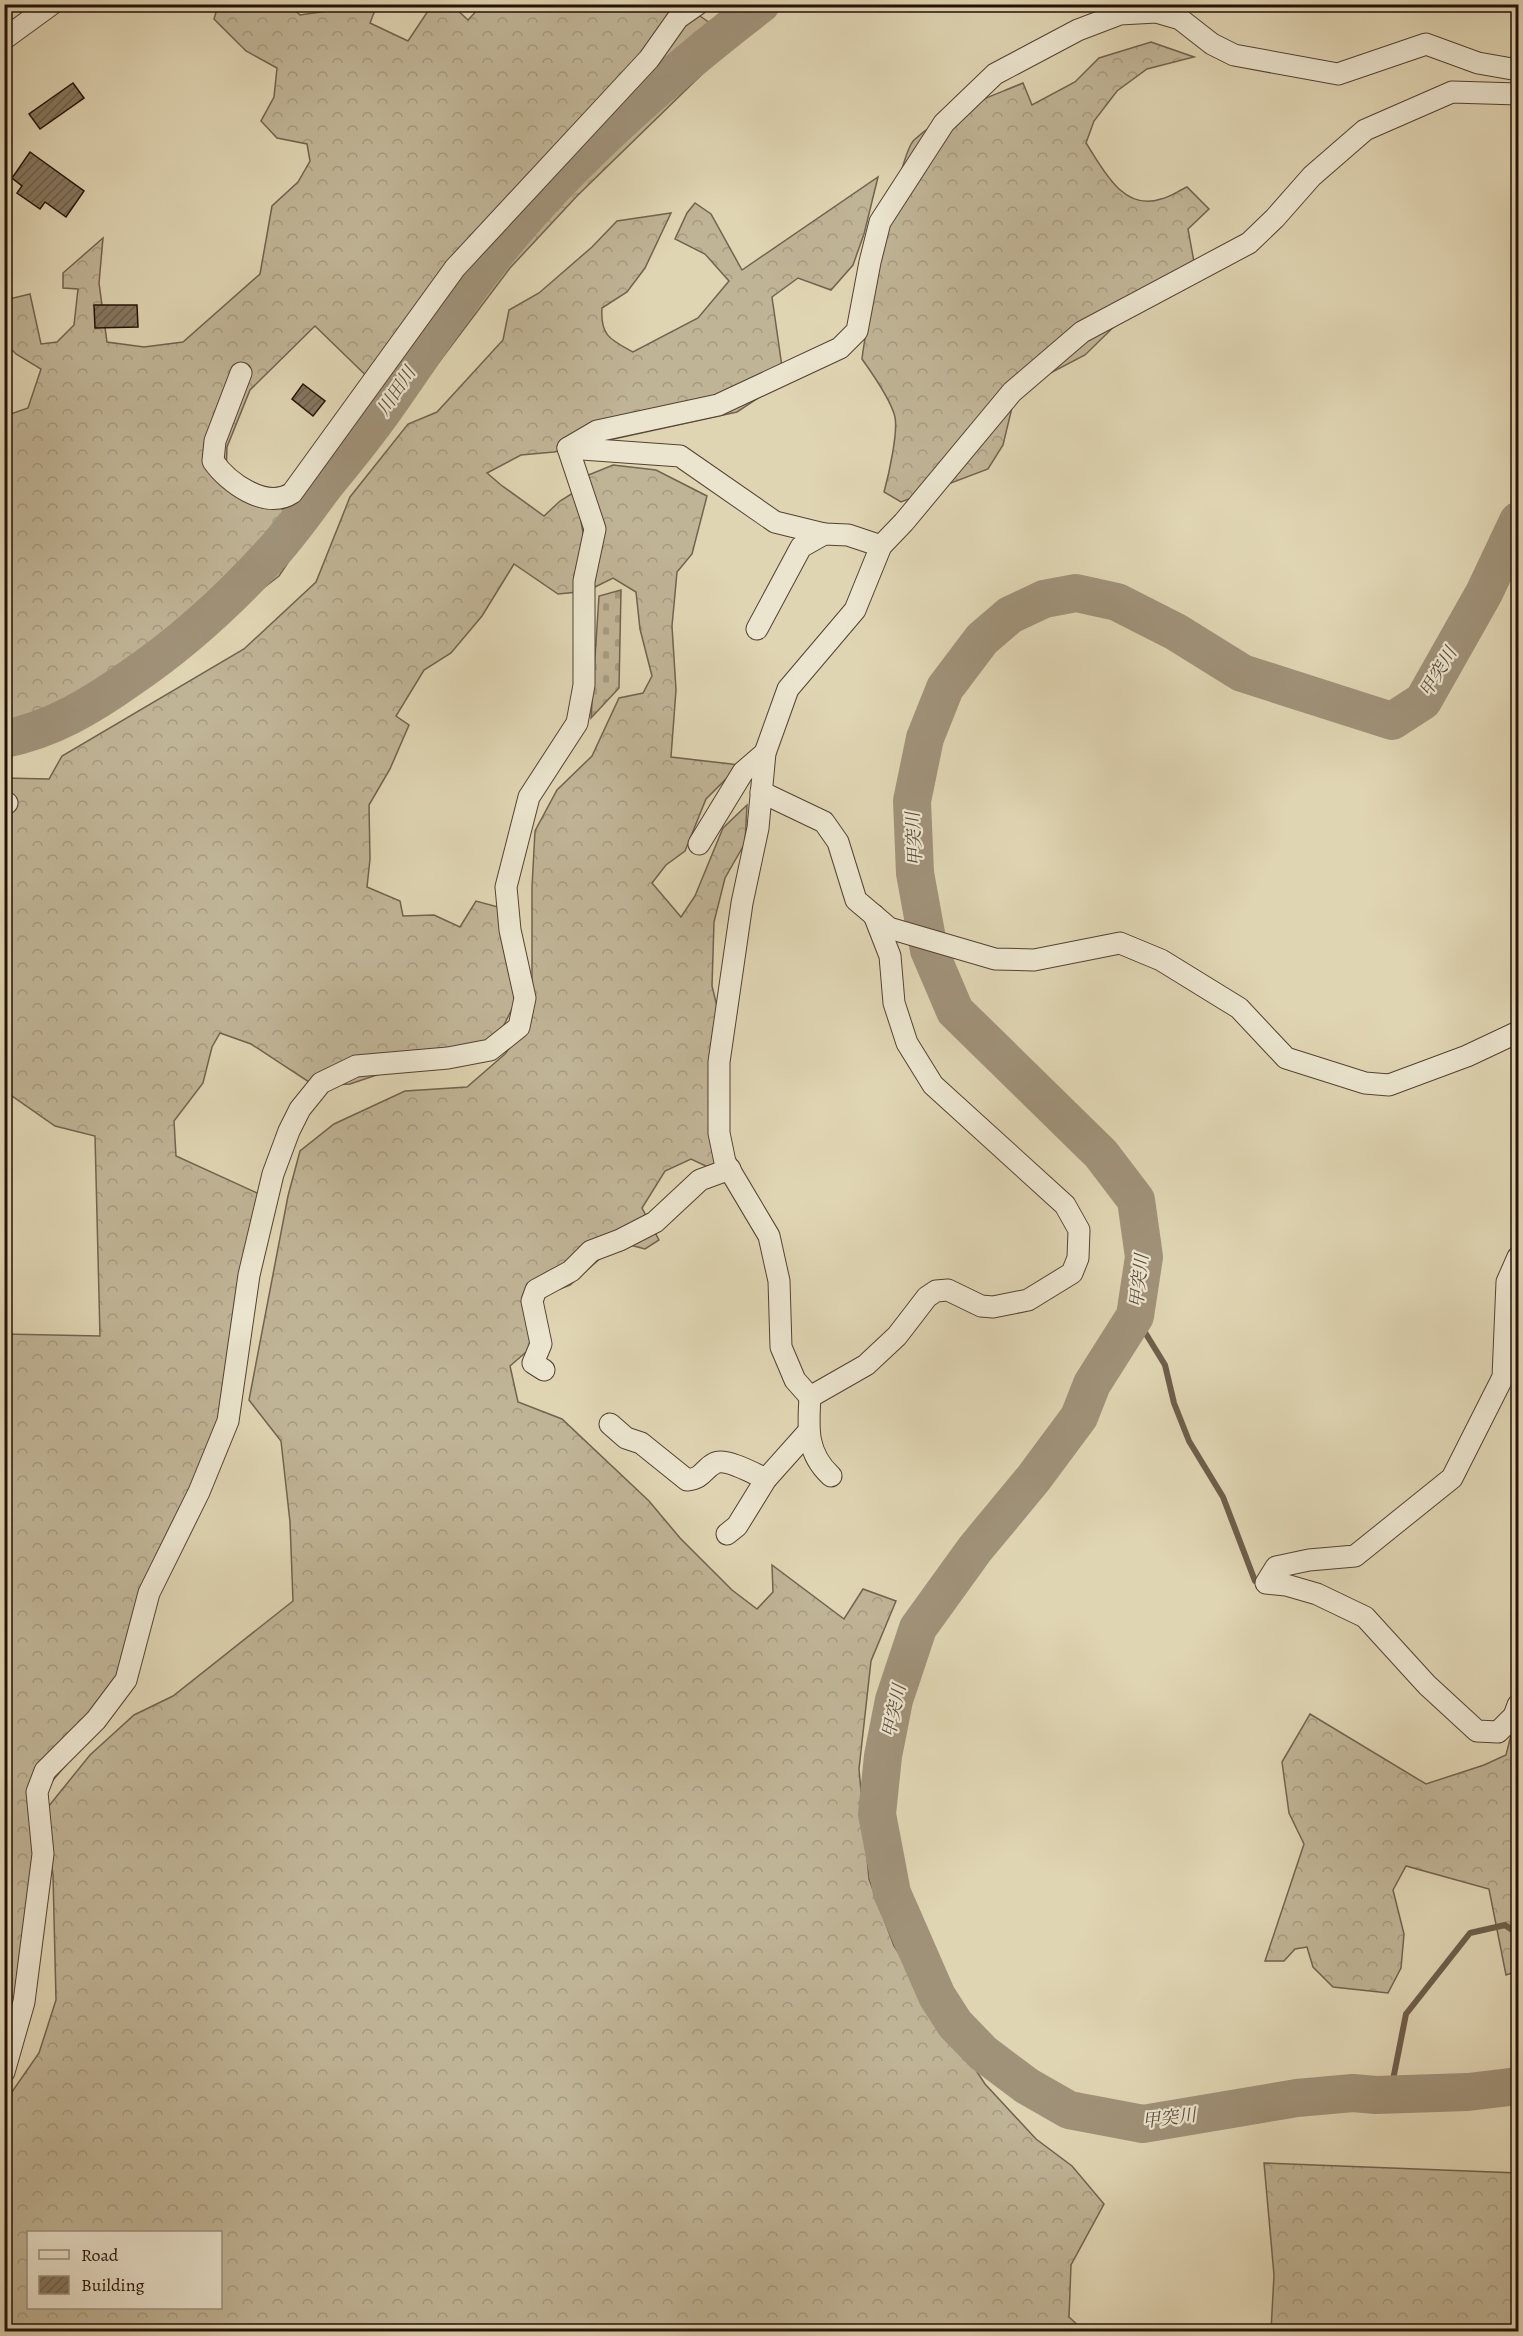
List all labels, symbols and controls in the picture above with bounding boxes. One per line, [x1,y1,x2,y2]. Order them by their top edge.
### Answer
water label: 川田川 [371,360,422,420]
water label: 甲突川 [1414,641,1463,701]
water label: 甲突川 [900,809,927,867]
water label: 甲突川 [1124,1251,1154,1309]
water label: 甲突川 [877,1680,912,1740]
water label: 甲突川 [1141,2103,1199,2133]
legend [27,2231,222,2309]
text: Road [81,2243,119,2267]
text: Building [81,2273,145,2297]

